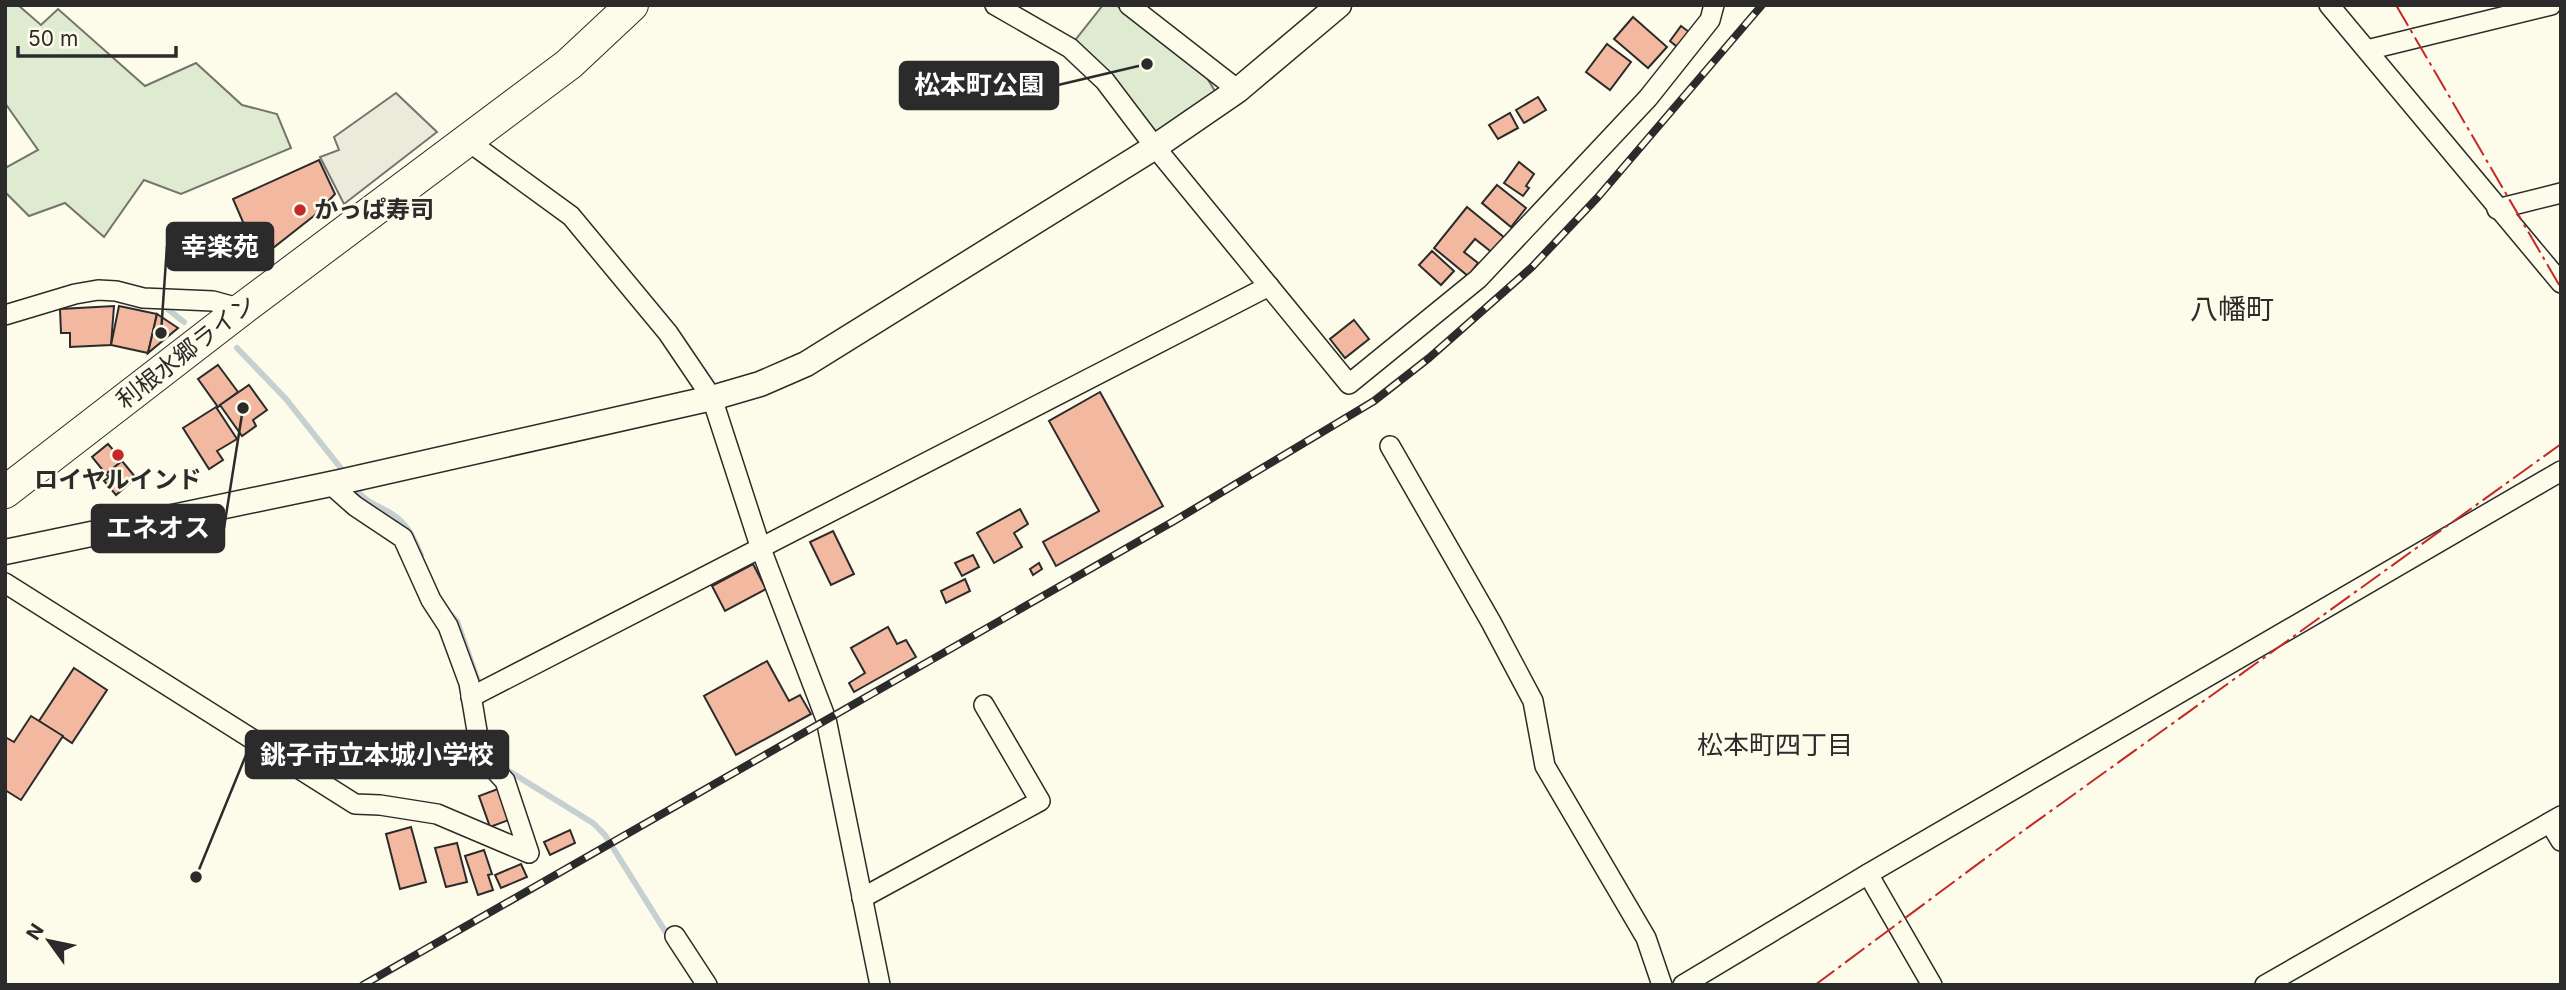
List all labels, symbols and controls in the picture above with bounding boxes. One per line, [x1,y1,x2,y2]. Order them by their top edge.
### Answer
scale bar [18,14,175,58]
text: 50 m [28,26,78,51]
callout: 松本町公園 [900,62,1058,109]
text: 松本町公園 [914,69,1044,100]
place label: かっぱ寿司 [314,195,434,224]
marker: かっぱ寿司 [292,202,308,218]
callout: 幸楽苑 [167,223,273,270]
text: 幸楽苑 [181,231,259,262]
street label: 利根水郷ライン [111,288,261,415]
district label: 八幡町 [2190,292,2274,326]
marker: ロイヤルインド [110,447,126,463]
place label: ロイヤルインド [34,465,202,494]
callout: エネオス [92,505,224,552]
text: エネオス [106,512,210,543]
district label: 松本町四丁目 [1697,729,1853,760]
callout: 銚子市立本城小学校 [246,731,508,778]
text: 銚子市立本城小学校 [260,739,494,770]
north arrow [14,906,84,976]
text: N [22,920,49,944]

